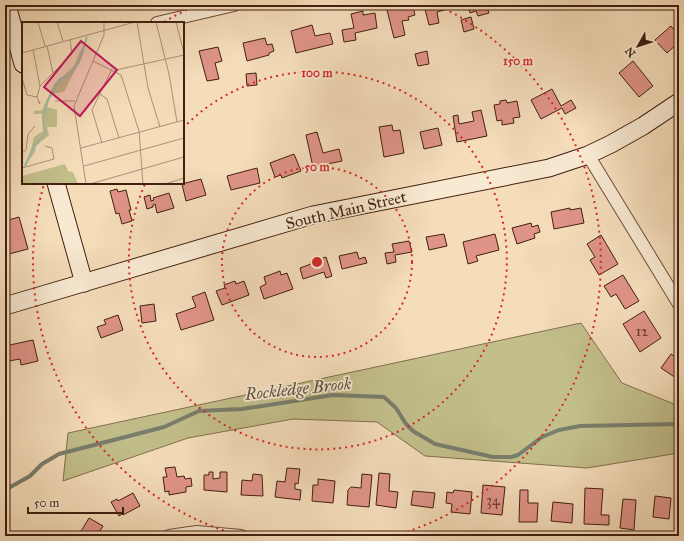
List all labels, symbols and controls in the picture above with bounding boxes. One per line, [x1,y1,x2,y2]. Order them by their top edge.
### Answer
inset map [22,22,184,184]
north arrow [618,26,658,66]
text: N [622,44,639,60]
text: 150 m [503,54,534,68]
text: 100 m [301,66,334,80]
text: 50 m [304,160,331,174]
street label: South Main Street [284,187,409,233]
centre of rings [310,255,324,269]
house number: 12 [636,323,648,340]
water label: Rockledge Brook [243,373,353,405]
scale bar [28,489,123,515]
house number: 34 [486,492,501,509]
text: 50 m [34,496,59,510]

